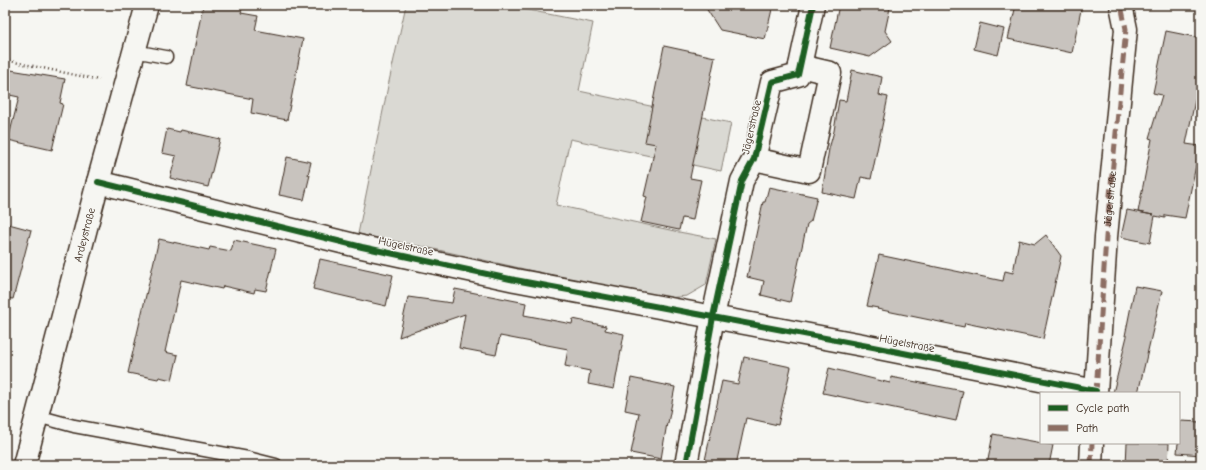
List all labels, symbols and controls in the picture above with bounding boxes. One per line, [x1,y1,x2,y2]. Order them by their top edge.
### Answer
street label: Jägerstraße [739,98,764,155]
street label: Jägerstraße [1101,170,1119,227]
street label: Ardeystraße [71,206,98,263]
street label: Hügelstraße [377,234,435,259]
street label: Hügelstraße [878,332,936,355]
legend [1040,392,1180,444]
text: Cycle path [1076,401,1129,415]
text: Path [1076,421,1098,435]

